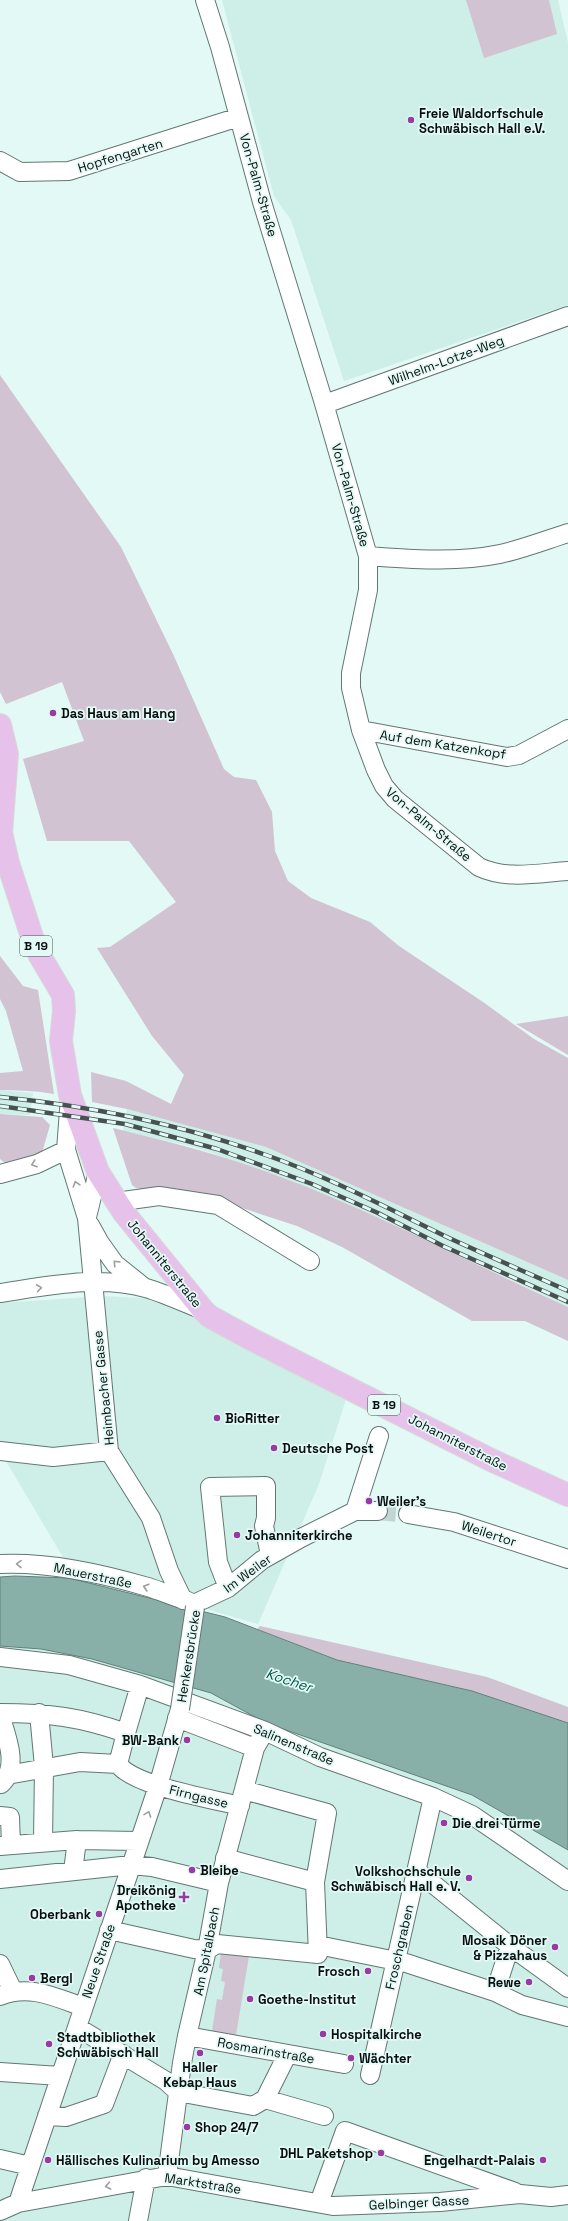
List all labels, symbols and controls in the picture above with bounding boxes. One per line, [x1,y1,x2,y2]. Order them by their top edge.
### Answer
place label: Freie Waldorfschule Schwäbisch Hall e.V. [419,105,546,137]
marker: Freie Waldorfschule Schwäbisch Hall e.V. [406,115,416,125]
street label: Von-Palm-Straße [236,131,281,239]
street label: Hopfengarten [76,134,165,176]
street label: Wilhelm-Lotze-Weg [386,332,506,389]
street label: Von-Palm-Straße [328,441,373,549]
place label: Das Haus am Hang [61,705,175,722]
marker: Das Haus am Hang [48,708,58,718]
street label: Auf dem Katzenkopf [379,726,507,763]
street label: Von-Palm-Straße [382,784,475,865]
road number: B 19 [20,936,52,956]
one-way arrow [30,1159,37,1168]
one-way arrow [72,1181,81,1188]
street label: Johanniterstraße [124,1216,205,1311]
one-way arrow [113,1261,120,1268]
one-way arrow [36,1284,42,1293]
street label: Heimbacher Gasse [89,1330,118,1446]
road number: B 19 [368,1395,400,1415]
place label: BioRitter [225,1410,280,1427]
street label: Johanniterstraße [405,1410,510,1475]
marker: BioRitter [212,1413,222,1423]
place label: Deutsche Post [282,1440,374,1457]
marker: Deutsche Post [269,1443,279,1453]
place label: Weiler's [377,1493,426,1510]
marker: Weiler's [364,1496,374,1506]
street label: Weilertor [459,1517,518,1550]
place label: Johanniterkirche [245,1527,353,1544]
marker: Johanniterkirche [232,1530,242,1540]
street label: Im Weiler [220,1550,275,1597]
street label: Mauerstraße [52,1559,134,1592]
one-way arrow [16,1560,22,1568]
one-way arrow [143,1583,150,1592]
street label: Henkersbrücke [173,1609,204,1704]
water label: Kocher [264,1664,316,1696]
street label: Salinenstraße [251,1720,337,1769]
place label: BW-Bank [122,1732,180,1749]
marker: BW-Bank [182,1735,192,1745]
street label: Firngasse [168,1781,230,1812]
one-way arrow [143,1811,152,1818]
place label: Die drei Türme [452,1815,540,1832]
marker: Die drei Türme [439,1818,449,1828]
place label: Bleibe [200,1862,239,1879]
place label: Volkshochschule Schwäbisch Hall e. V. [331,1863,461,1895]
marker: Bleibe [187,1865,197,1875]
marker: Volkshochschule Schwäbisch Hall e. V. [464,1873,474,1883]
place label: Dreikönig Apotheke [116,1882,176,1914]
marker: Dreikönig Apotheke [179,1892,189,1902]
street label: Froschgraben [381,1903,418,1991]
street label: Am Spitalbach [190,1905,223,1997]
place label: Oberbank [30,1906,92,1923]
marker: Oberbank [94,1909,104,1919]
street label: Neue Straße [78,1922,119,2000]
place label: Mosaik Döner & Pizzahaus [462,1932,547,1964]
marker: Mosaik Döner & Pizzahaus [550,1942,560,1952]
place label: Frosch [318,1963,360,1980]
marker: Frosch [363,1966,373,1976]
place label: Bergl [40,1970,73,1987]
marker: Bergl [27,1973,37,1983]
place label: Rewe [488,1974,521,1991]
marker: Rewe [524,1977,534,1987]
place label: Goethe-Institut [258,1991,356,2008]
marker: Goethe-Institut [245,1994,255,2004]
place label: Hospitalkirche [331,2026,422,2043]
place label: Stadtbibliothek Schwäbisch Hall [57,2029,159,2061]
marker: Hospitalkirche [318,2029,328,2039]
street label: Rosmarinstraße [216,2034,316,2067]
marker: Stadtbibliothek Schwäbisch Hall [44,2039,54,2049]
marker: Haller Kebap Haus [195,2048,205,2058]
place label: Wächter [359,2050,412,2067]
marker: Wächter [346,2053,356,2063]
place label: Haller Kebap Haus [163,2059,237,2091]
place label: Shop 24/7 [195,2119,258,2136]
marker: Shop 24/7 [182,2122,192,2132]
place label: DHL Paketshop [279,2145,373,2162]
marker: DHL Paketshop [376,2148,386,2158]
place label: Hällisches Kulinarium by Amesso [56,2152,260,2169]
place label: Engelhardt-Palais [424,2152,535,2169]
marker: Hällisches Kulinarium by Amesso [43,2155,53,2165]
marker: Engelhardt-Palais [538,2155,548,2165]
street label: Marktstraße [163,2169,242,2198]
one-way arrow [105,2181,111,2189]
street label: Gelbinger Gasse [368,2191,470,2214]

